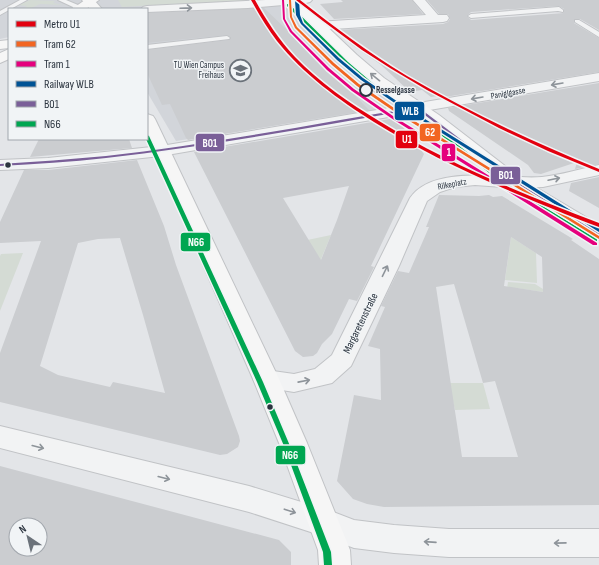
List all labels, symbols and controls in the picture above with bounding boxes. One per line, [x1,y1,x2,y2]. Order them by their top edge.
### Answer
one-way arrow [179,4,192,11]
legend [8,8,148,140]
text: Metro U1 [44,17,81,32]
text: Tram 62 [44,37,76,52]
text: Tram 1 [44,57,70,72]
school or university icon: TU Wien Campus Freihaus [227,57,253,83]
place label: TU Wien Campus Freihaus [174,60,224,81]
one-way arrow [369,72,380,81]
text: Railway WLB [44,77,94,92]
one-way arrow [551,80,564,88]
marker: Resselgasse [359,83,373,97]
place label: Resselgasse [376,85,415,96]
street label: Paniglgasse [490,85,527,102]
one-way arrow [471,94,484,102]
text: B01 [44,97,60,112]
line badge: WLB [394,101,425,121]
text: WLB [401,105,419,118]
text: N66 [44,117,61,132]
line badge: 62 [419,123,441,142]
text: 62 [425,126,435,139]
line badge: U1 [395,130,418,149]
line badge: B01 [195,133,225,152]
text: U1 [402,133,413,146]
text: B01 [203,137,218,150]
line badge: 1 [441,143,456,162]
text: 1 [447,146,452,159]
unlabelled marker [3,160,13,170]
line badge: B01 [490,166,521,185]
text: B01 [499,169,514,182]
one-way arrow [548,175,561,183]
street label: Rilkeplatz [437,176,468,193]
line badge: N66 [180,232,211,252]
text: N66 [188,236,204,249]
one-way arrow [382,265,390,277]
street label: Margaretenstraße [340,291,381,355]
one-way arrow [297,376,310,384]
unlabelled marker [265,402,275,412]
one-way arrow [31,443,44,451]
line badge: N66 [275,445,306,465]
text: N66 [282,449,298,462]
one-way arrow [157,475,170,482]
one-way arrow [283,508,296,515]
north arrow [8,517,48,557]
text: N [16,522,29,536]
one-way arrow [424,538,437,545]
one-way arrow [554,539,567,547]

